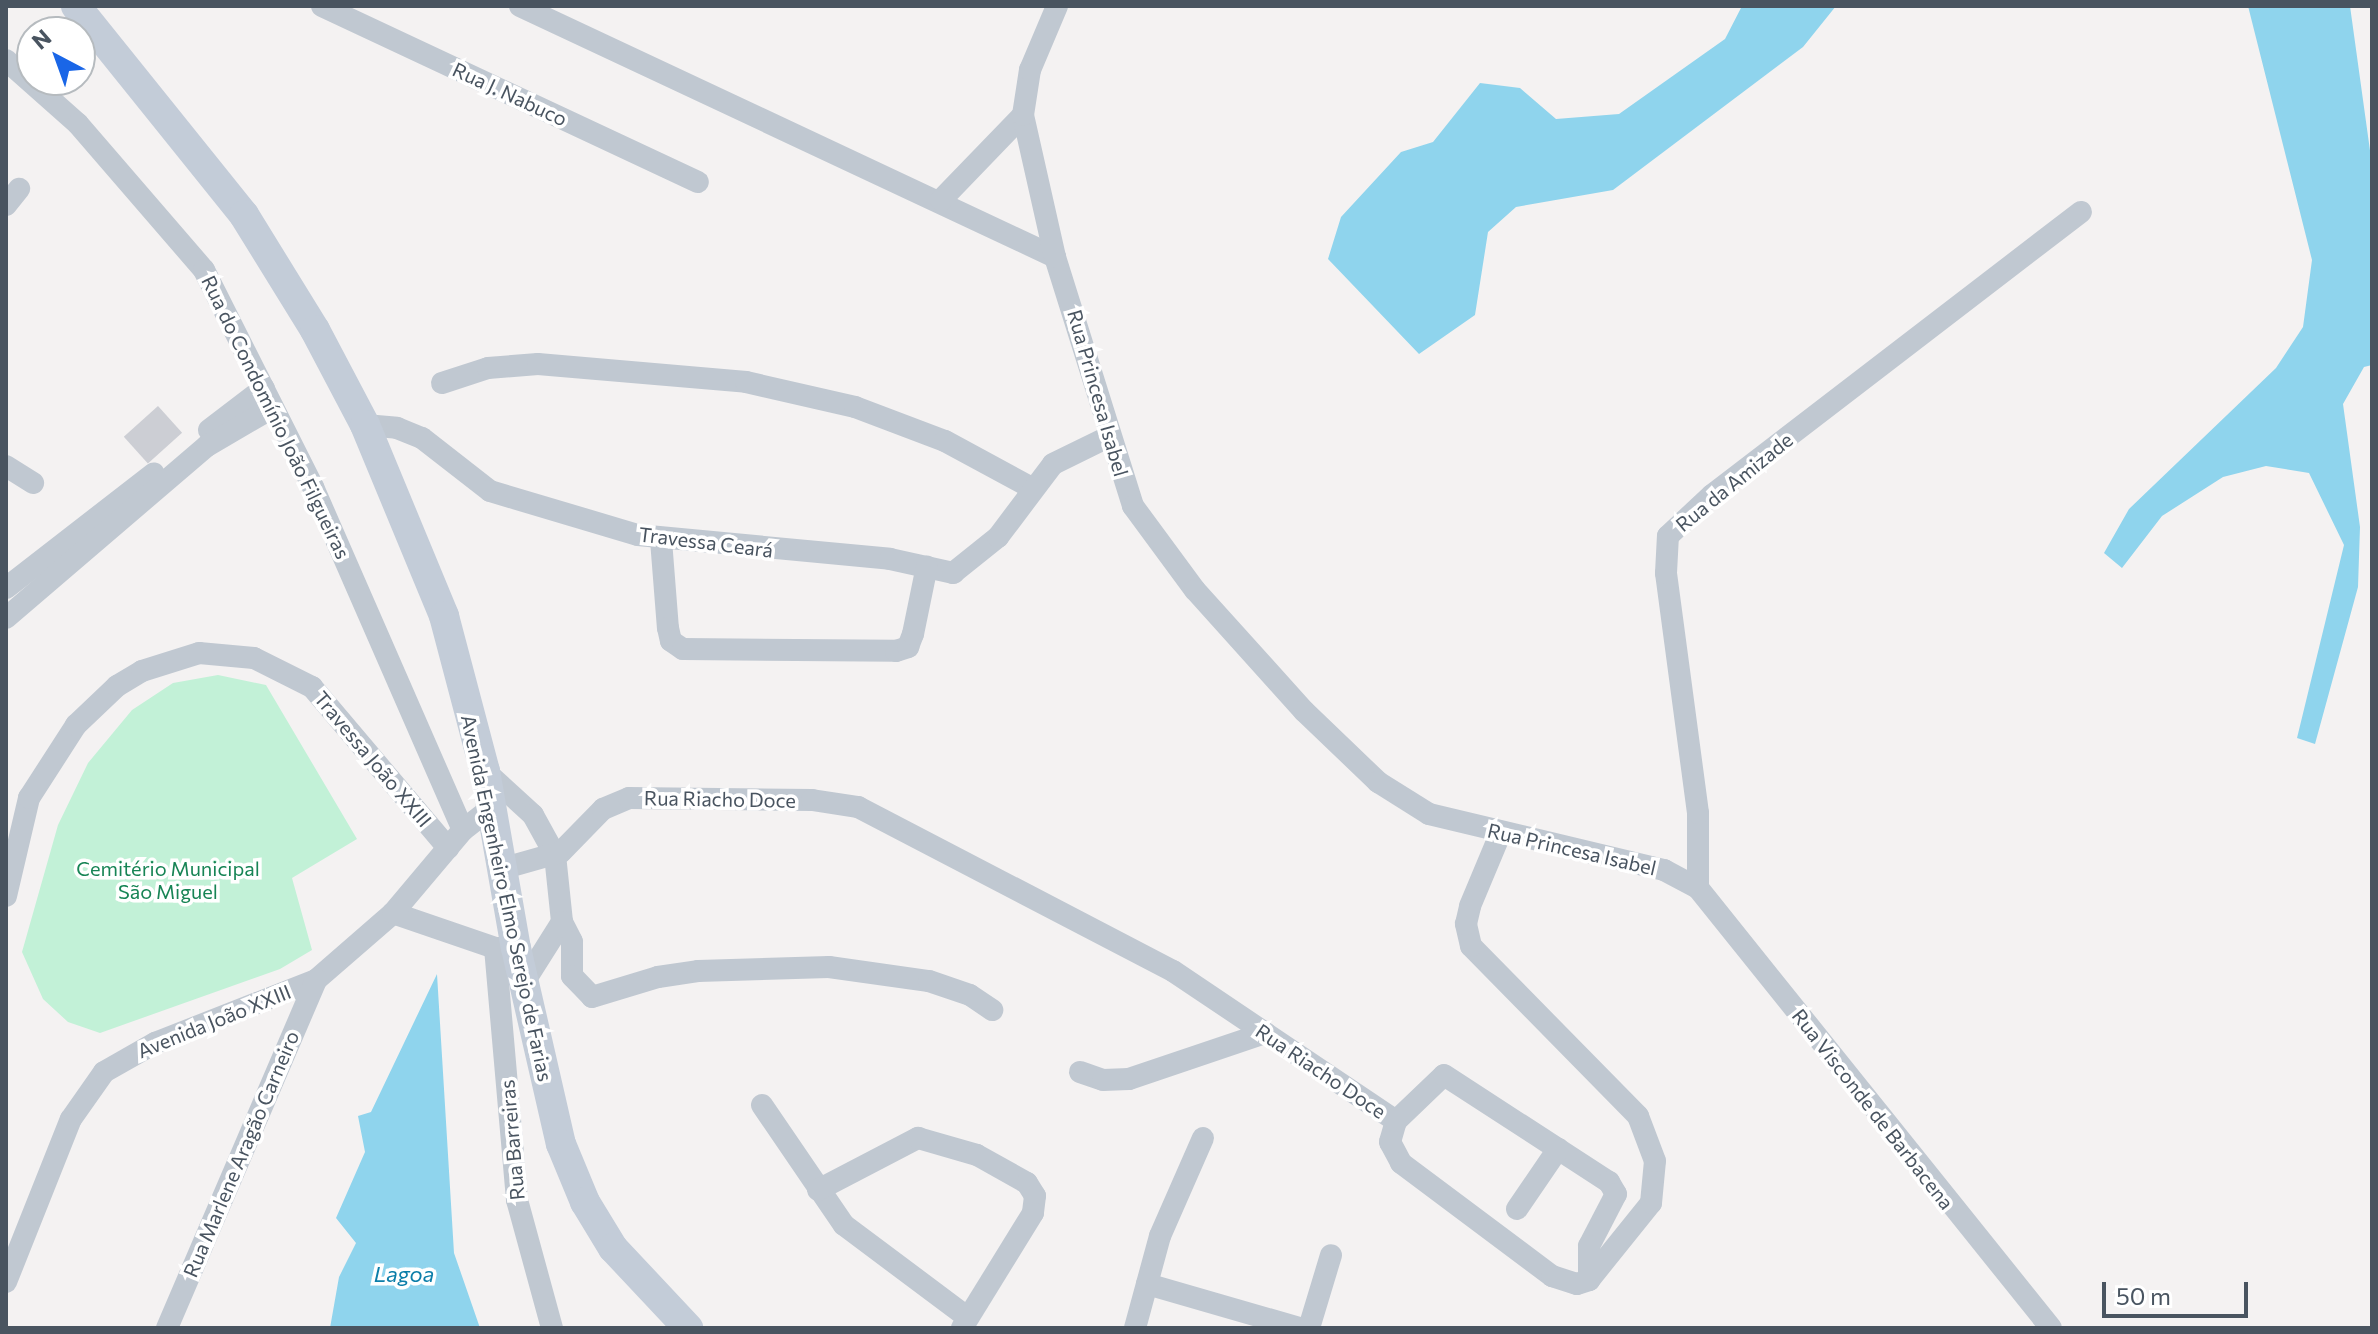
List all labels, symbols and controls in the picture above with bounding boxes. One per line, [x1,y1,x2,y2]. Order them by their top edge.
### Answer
north arrow [16,16,96,96]
text: N [26,23,56,55]
street label: Rua J. Nabuco [449,57,571,131]
street label: Rua do Condomínio João Filgueiras [197,271,355,563]
street label: Rua Princesa Isabel [1063,307,1133,479]
street label: Rua da Amizade [1671,428,1797,536]
street label: Travessa Ceará [638,522,774,562]
street label: Travessa João XXIII [309,686,437,832]
street label: Avenida Engenheiro Elmo Serejo de Farias [456,713,558,1083]
street label: Rua Riacho Doce [644,786,796,812]
street label: Rua Princesa Isabel [1485,818,1659,880]
park label: Cemitério Municipal São Miguel [76,857,260,904]
street label: Avenida João XXIII [134,979,294,1063]
street label: Rua Visconde de Barbacena [1787,1004,1959,1214]
street label: Rua Riacho Doce [1251,1019,1391,1123]
street label: Rua Marlene Aragão Carneiro [178,1027,304,1281]
street label: Rua Barreiras [495,1079,529,1201]
water label: Lagoa [374,1261,434,1287]
scale bar [2106,1266,2252,1316]
text: 50 m [2116,1281,2171,1310]

